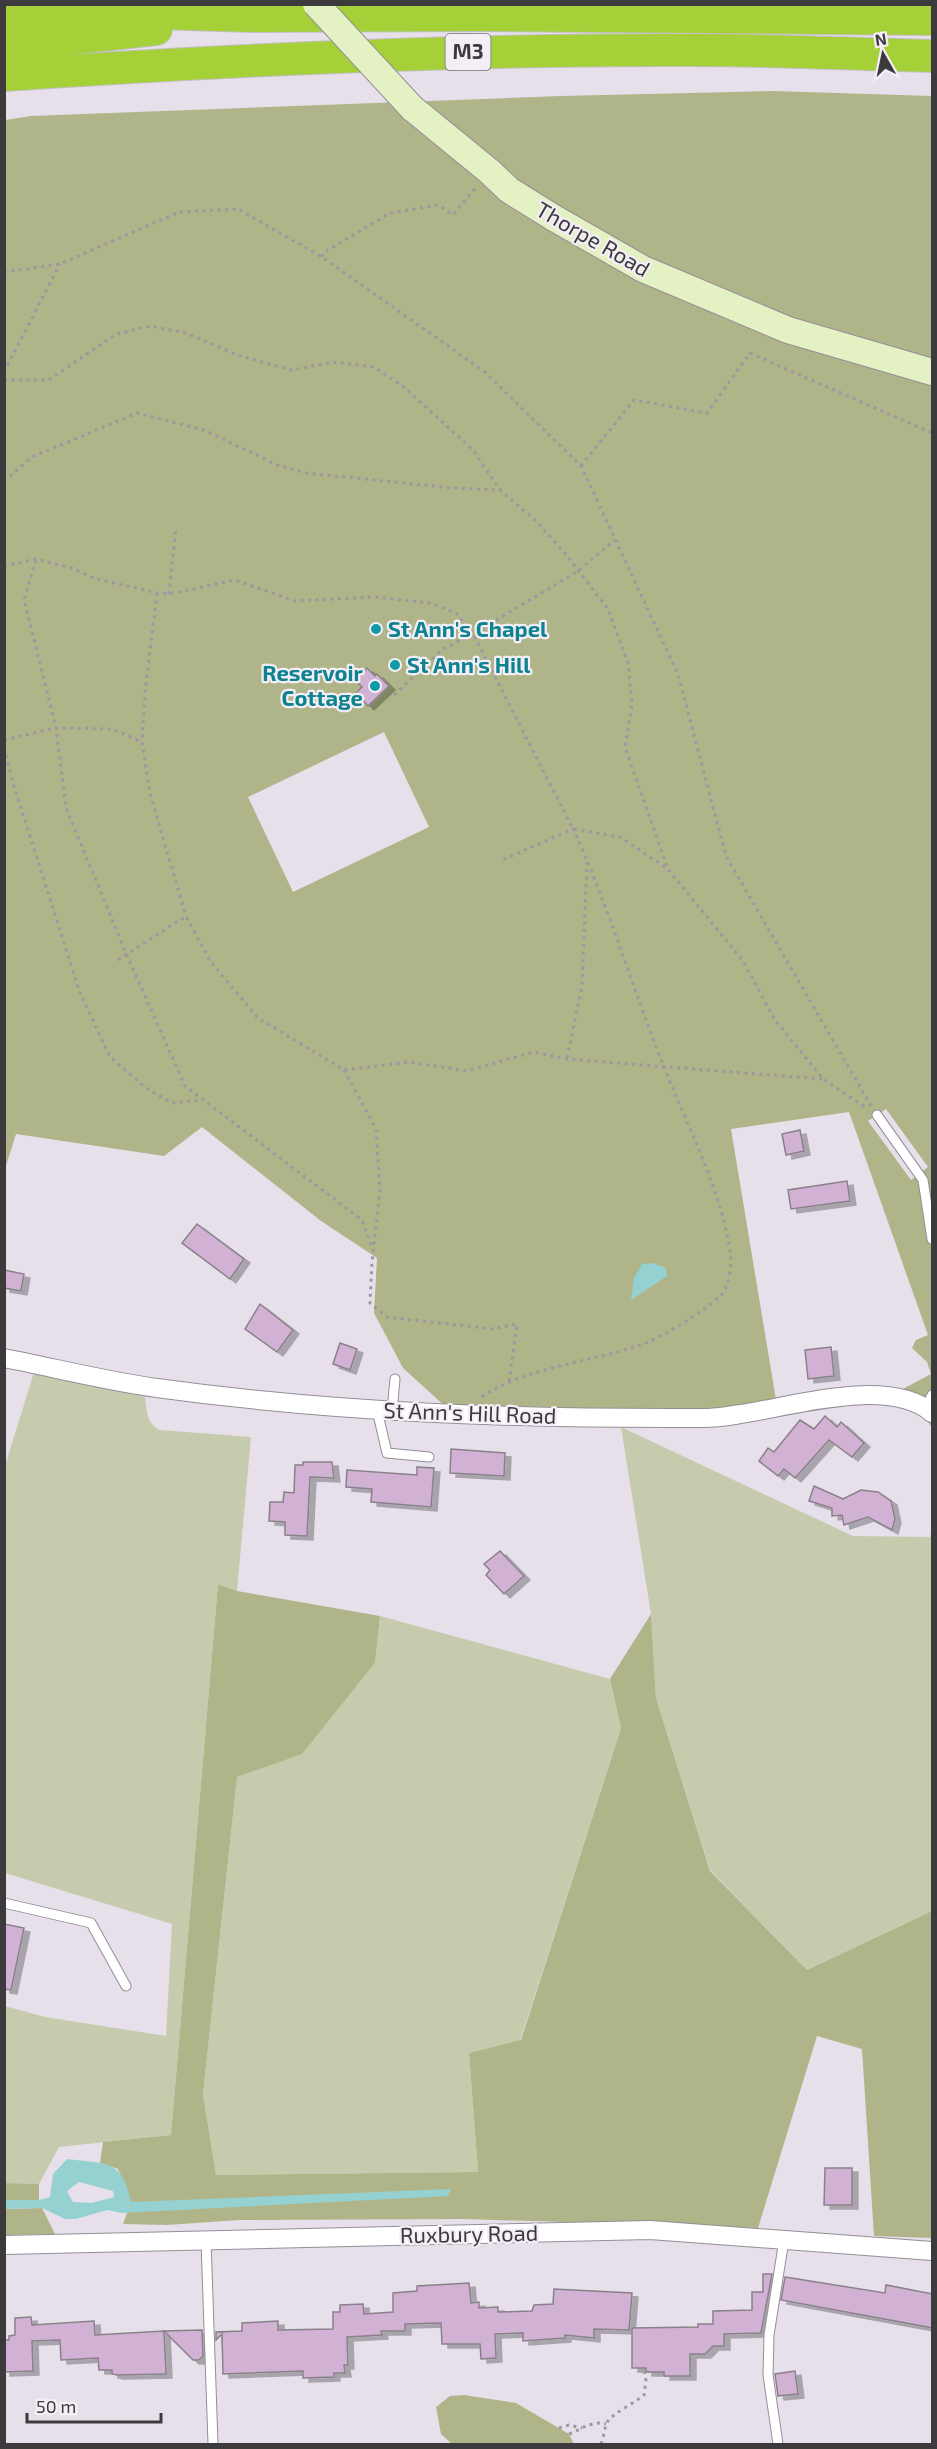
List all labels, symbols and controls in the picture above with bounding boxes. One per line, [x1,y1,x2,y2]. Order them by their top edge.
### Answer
north arrow [853,24,913,84]
text: N [873,28,888,49]
road number: M3 [446,34,490,70]
street label: Thorpe Road [532,195,655,281]
place label: St Ann's Chapel [388,615,548,641]
marker: St Ann's Chapel [369,622,383,636]
place label: St Ann's Hill [407,651,531,677]
marker: St Ann's Hill [388,658,402,672]
place label: Reservoir Cottage [262,659,364,710]
marker: Reservoir Cottage [368,679,382,693]
street label: St Ann's Hill Road [383,1396,557,1428]
street label: Ruxbury Road [400,2219,538,2247]
scale bar [27,2386,160,2424]
text: 50 m [36,2395,76,2417]

